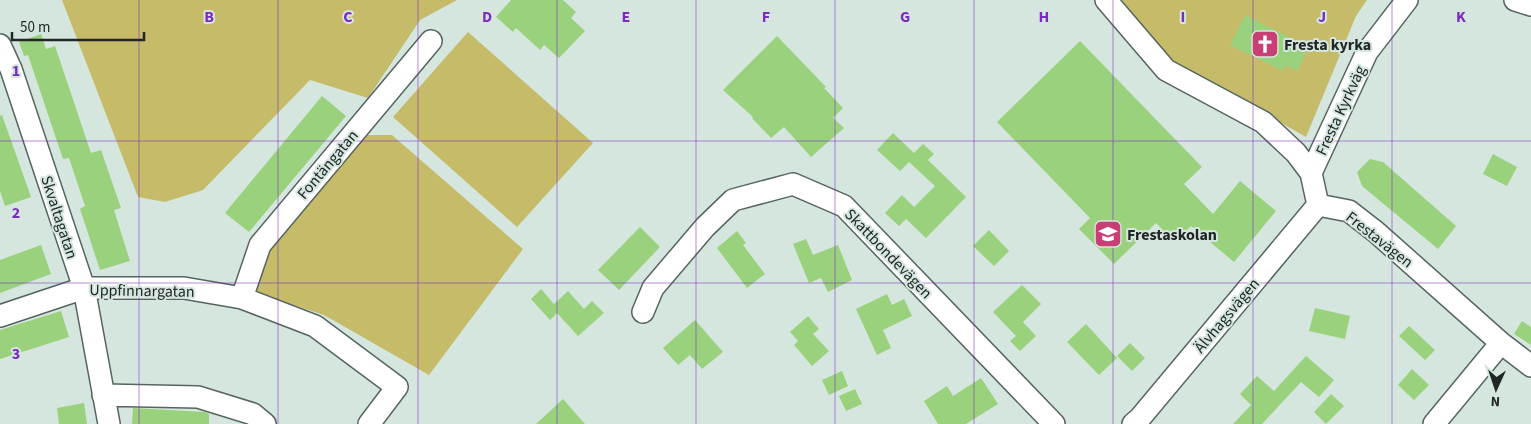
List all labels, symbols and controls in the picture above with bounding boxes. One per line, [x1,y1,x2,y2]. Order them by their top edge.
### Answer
text: B [204,6,214,28]
text: C [343,6,353,28]
text: D [482,6,492,28]
text: E [622,6,630,28]
text: F [762,6,770,28]
text: G [900,6,910,28]
text: H [1039,6,1049,28]
text: I [1181,6,1185,28]
text: J [1318,6,1326,28]
text: K [1456,6,1466,28]
scale bar [12,10,145,42]
text: 50 m [20,17,50,38]
church icon: Fresta kyrka [1250,29,1280,59]
place label: Fresta kyrka [1284,34,1371,56]
text: 1 [12,60,20,82]
street label: Fresta Kyrkväg [1310,62,1371,159]
street label: Fontängatan [292,125,363,204]
street label: Skvaltagatan [35,173,83,262]
text: 2 [12,202,20,224]
street label: Skattbondevägen [840,204,937,304]
street label: Frestavägen [1341,206,1418,273]
school or university icon: Frestaskolan [1093,219,1123,249]
place label: Frestaskolan [1127,224,1217,246]
street label: Älvhagsvägen [1189,274,1265,358]
street label: Uppfinnargatan [89,279,195,303]
text: 3 [12,343,20,365]
north arrow [1471,364,1521,414]
text: N [1490,391,1501,411]

